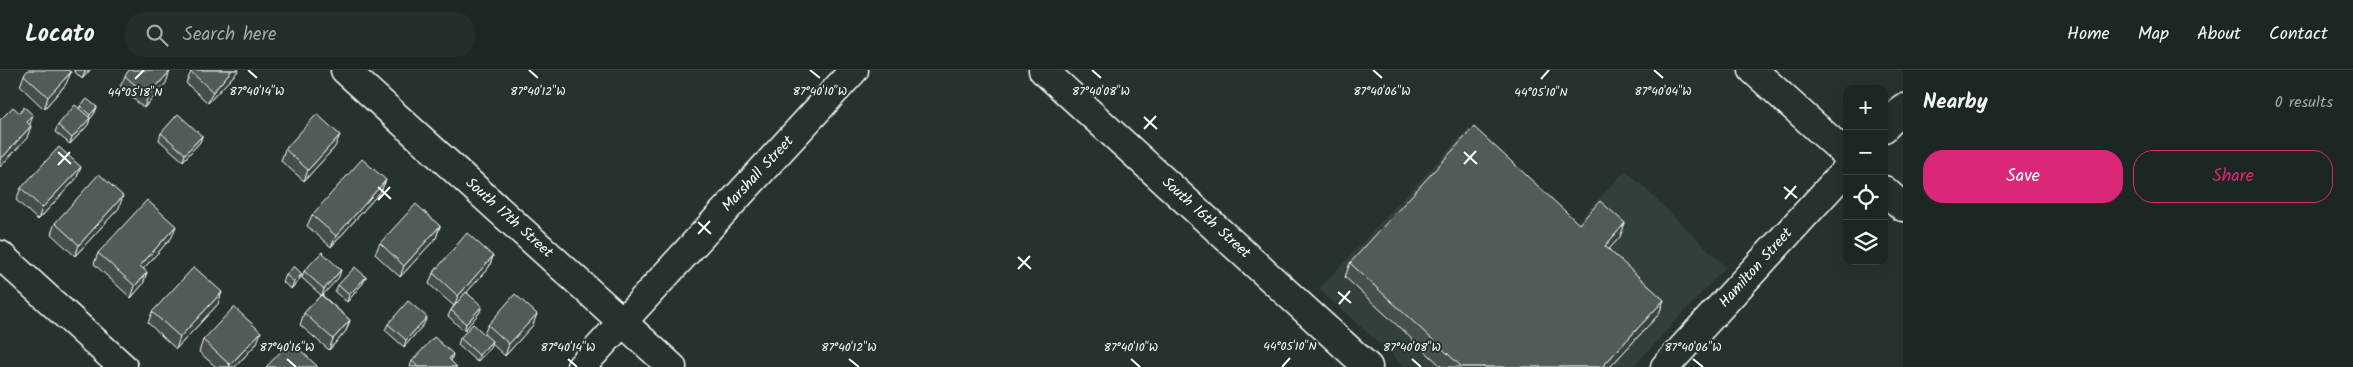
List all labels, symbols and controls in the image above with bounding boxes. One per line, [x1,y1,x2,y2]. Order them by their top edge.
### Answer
search box [125,12,475,57]
text: Locato [25,15,95,54]
text: Search here [183,20,276,50]
text: Home [2067,20,2110,49]
text: Map [2138,20,2169,49]
text: About [2197,20,2241,49]
text: Contact [2269,20,2328,49]
icon: search [143,21,171,49]
text: 87°40'14"W [230,82,284,101]
text: 87°40'12"W [510,82,566,101]
text: 87°40'10"W [793,82,847,101]
text: 87°40'08"W [1072,82,1130,101]
text: 87°40'06"W [1353,82,1411,101]
text: 87°40'04"W [1634,82,1692,101]
text: 44°05'18"N [108,83,162,102]
text: 44°05'10"N [1514,83,1568,102]
map controls [1843,85,1888,265]
button: + [1843,85,1888,130]
text: Nearby [1923,86,1988,119]
text: 0 results [2275,90,2333,115]
street label: Marshall Street [716,130,800,218]
button: − [1843,130,1888,175]
button: Save [1923,150,2123,203]
button: Share [2133,150,2333,203]
street label: South 16th Street [1156,171,1256,265]
street label: South 17th Street [460,172,559,264]
button: locate [1843,175,1888,220]
button: layers [1843,220,1888,265]
street label: Hamilton Street [1713,222,1799,314]
text: 44°05'10"N [1263,337,1317,356]
text: 87°40'16"W [260,338,314,357]
text: 87°40'14"W [541,338,595,357]
text: 87°40'12"W [821,338,877,357]
text: 87°40'10"W [1104,338,1158,357]
text: 87°40'08"W [1383,338,1441,357]
text: 87°40'06"W [1664,338,1722,357]

